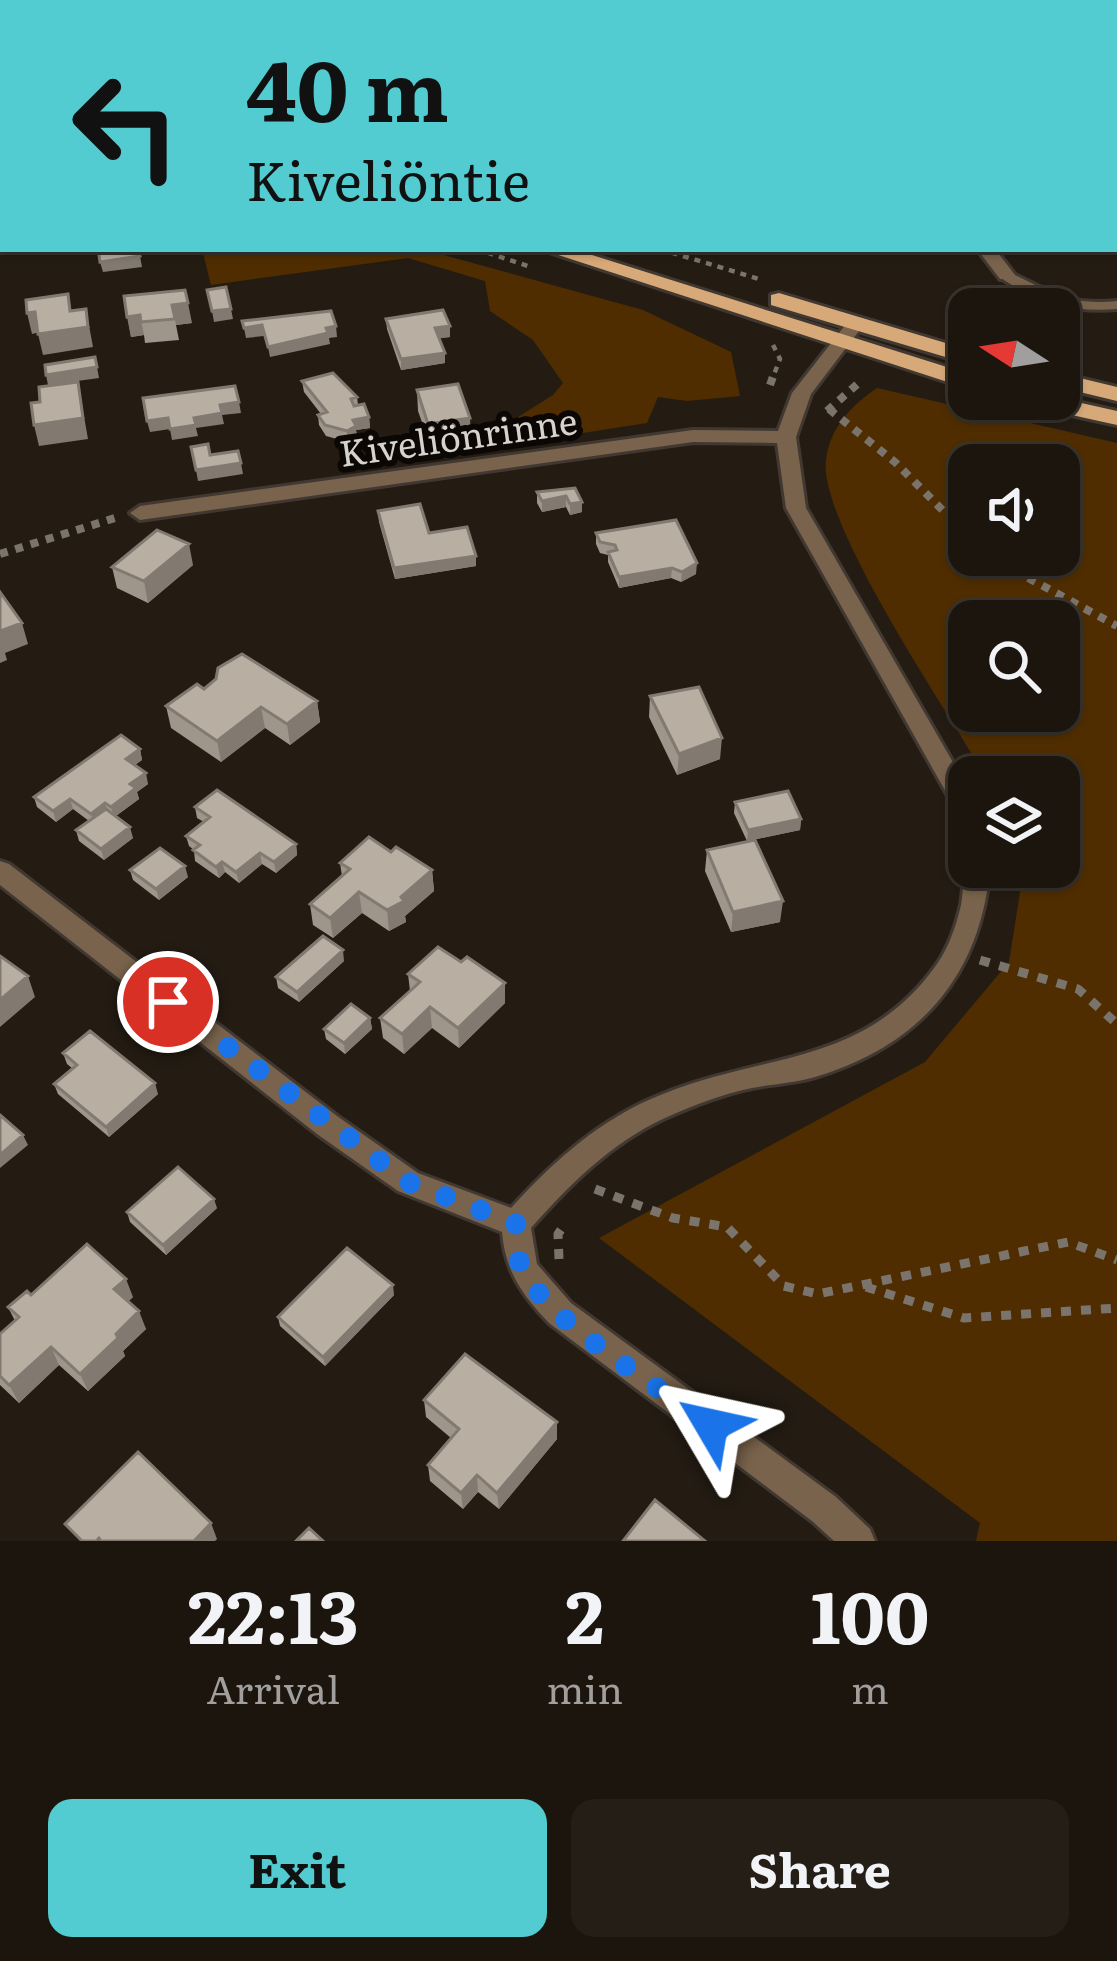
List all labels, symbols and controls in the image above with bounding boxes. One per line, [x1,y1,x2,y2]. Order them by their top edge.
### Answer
text: 40 m [246,23,449,148]
icon: left [48,48,204,204]
text: Kiveliöntie [246,137,530,218]
north arrow [948,288,1080,420]
map controls [948,288,1080,888]
street label: Kiveliönrinne [336,392,580,478]
button: sound [948,444,1080,576]
button: search [948,600,1080,732]
button: layers [948,756,1080,888]
pin [117,951,219,1053]
icon: arrive [135,969,201,1035]
position arrow [648,1362,774,1488]
text: 22:13 [188,1559,359,1666]
text: 2 [565,1559,604,1666]
text: 100 [811,1559,929,1666]
text: Arrival [207,1658,340,1716]
text: min [546,1658,623,1716]
text: m [851,1658,889,1716]
button: Exit [48,1799,547,1937]
button: Share [571,1799,1069,1937]

